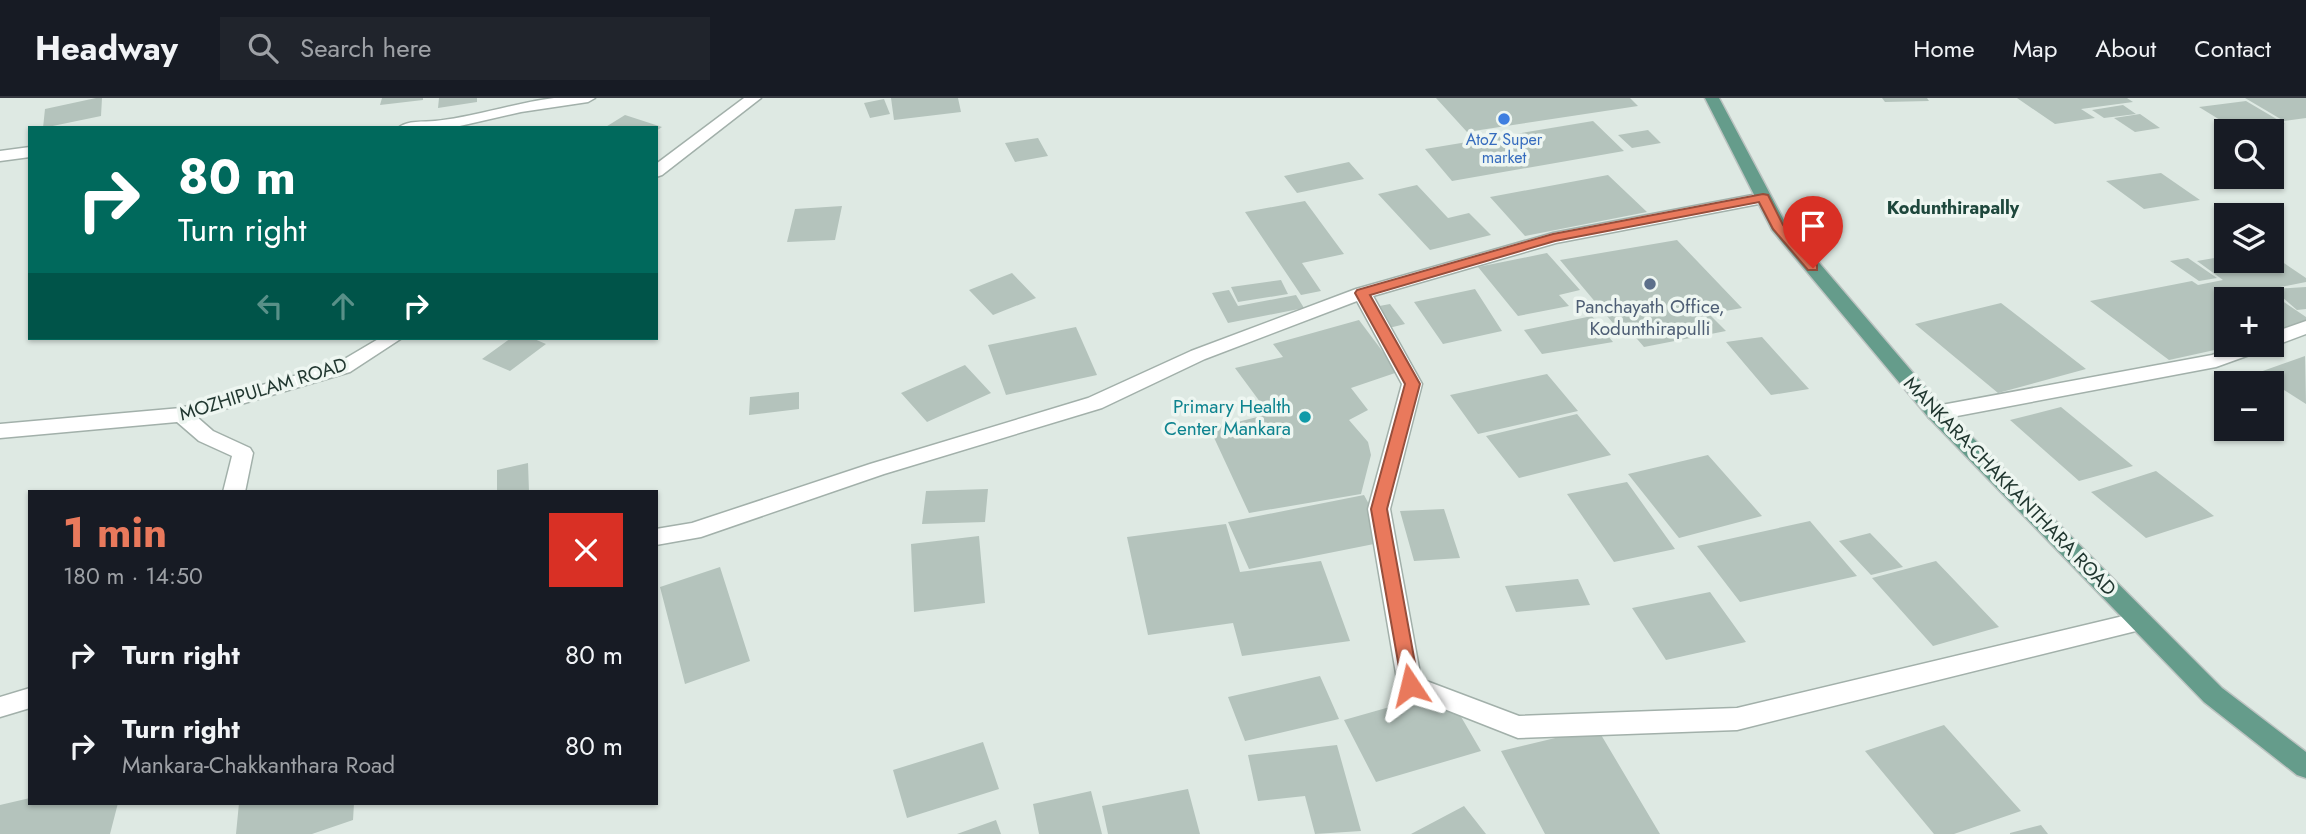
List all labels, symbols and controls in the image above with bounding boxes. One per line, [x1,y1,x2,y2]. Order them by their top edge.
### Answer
search box [220,17,710,80]
text: Headway [35,25,178,72]
icon: search [244,29,282,67]
text: Search here [300,29,431,67]
text: Home [1913,31,1975,66]
text: Map [2013,31,2057,66]
text: About [2095,31,2156,66]
text: Contact [2194,31,2271,66]
marker: AtoZ Super market [1496,111,1512,127]
map controls [2214,119,2284,441]
button: search [2214,119,2284,189]
place label: AtoZ Super market [1466,128,1543,169]
text: 80 m [178,142,296,212]
icon: right [63,154,154,245]
district label: Kodunthirapally [1887,195,2020,221]
pin [1783,196,1843,268]
button: layers [2214,203,2284,273]
text: Turn right [178,207,307,253]
icon: arrive [1794,207,1832,245]
marker: Panchayath Office, Kodunthirapulli [1642,276,1658,292]
icon: left [251,287,289,325]
icon: ahead [324,287,362,325]
icon: right [397,287,435,325]
button: + [2214,287,2284,357]
place label: Panchayath Office, Kodunthirapulli [1575,293,1725,342]
street label: MOZHIPULAM ROAD [176,351,350,427]
street label: MANKARA-CHAKKANTHARA ROAD [1898,370,2122,602]
button: − [2214,371,2284,441]
place label: Primary Health Center Mankara [1164,393,1291,442]
marker: Primary Health Center Mankara [1297,409,1313,425]
text: 1 min [63,502,167,563]
button: close [549,513,623,587]
text: 180 m · 14:50 [63,559,203,593]
icon: right [63,636,101,674]
text: Turn right [122,636,240,674]
text: 80 m [565,636,623,674]
position arrow [1373,648,1447,722]
text: Turn right [122,710,240,748]
icon: right [63,727,101,765]
text: 80 m [565,727,623,765]
text: Mankara-Chakkanthara Road [122,748,395,782]

